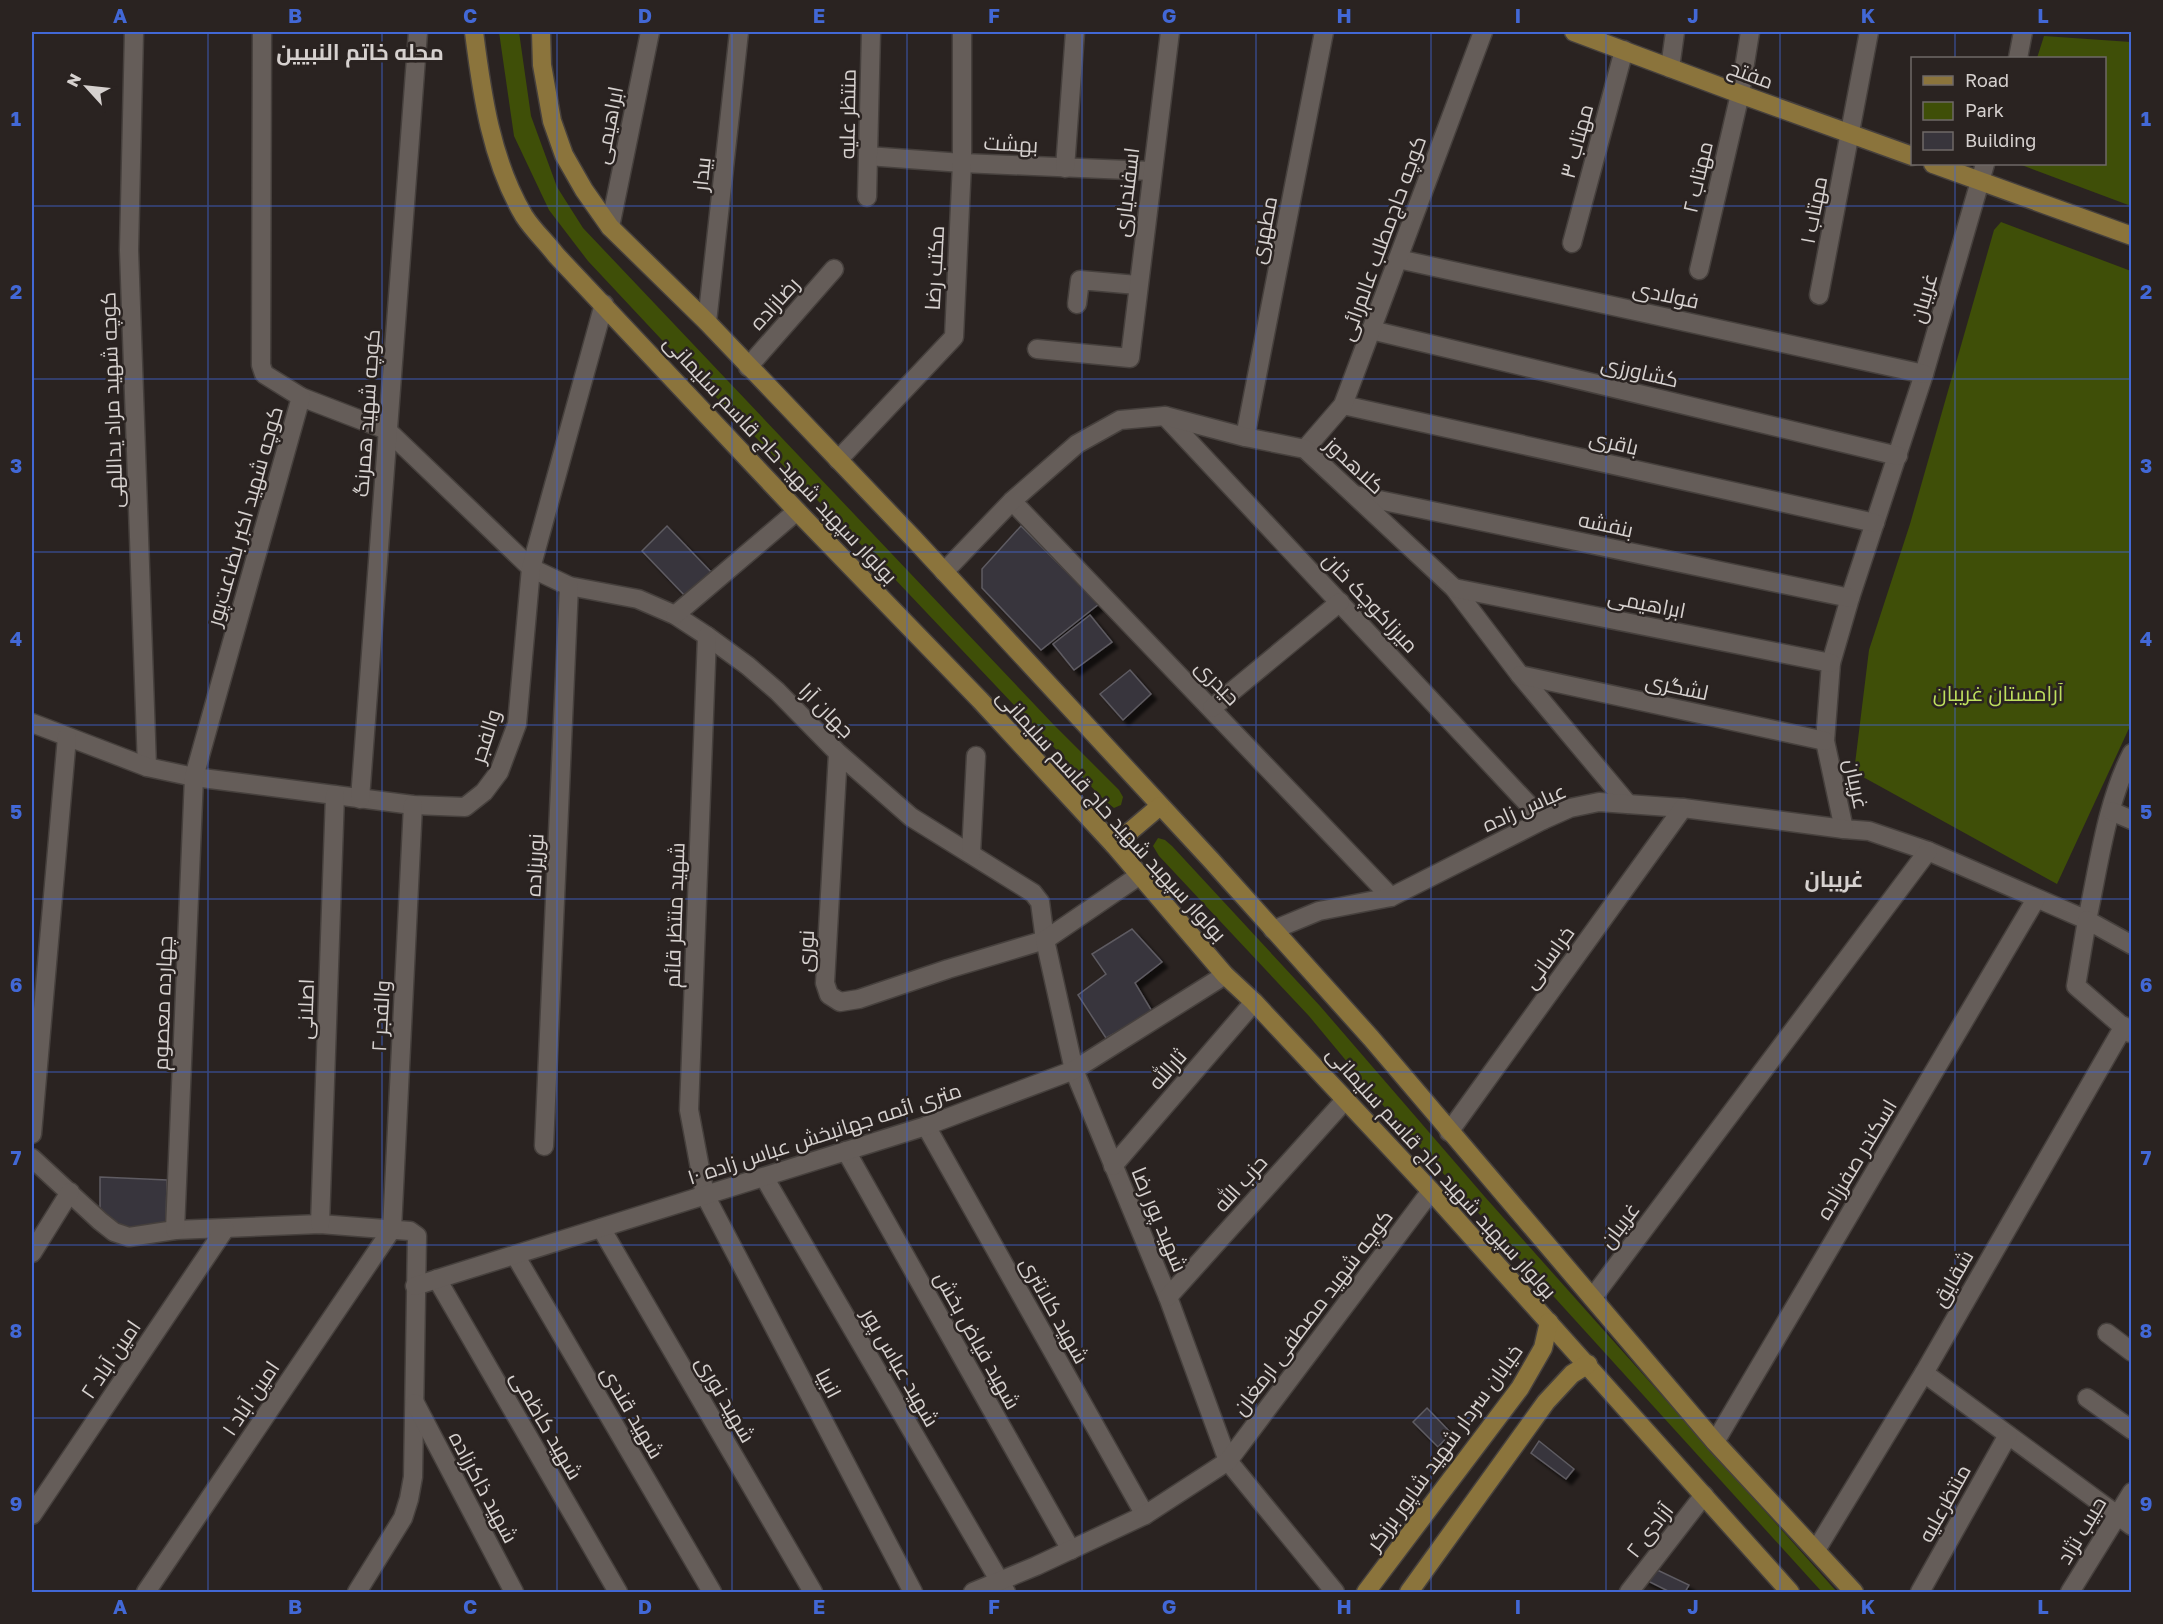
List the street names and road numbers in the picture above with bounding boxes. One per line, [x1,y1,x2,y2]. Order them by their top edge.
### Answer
street label: مفتح [1724,54,1777,96]
street label: منتظر علیه [833,69,861,159]
street label: ابراهیمی [588,84,629,166]
street label: مهتاب ۳ [1554,101,1599,181]
street label: بهشت [983,129,1039,158]
street label: کوچه حاج‌مطلب عالم‌رائی [1333,132,1433,345]
street label: مهتاب ۲ [1676,139,1719,216]
street label: اسفندیاری [1108,146,1145,238]
street label: بیدار [686,156,716,193]
street label: مهتاب ۱ [1794,174,1833,246]
street label: مطهری [1244,194,1283,266]
street label: مکتب رضا [919,225,949,311]
street label: غریبان [1904,270,1943,326]
street label: رضازاده [743,271,805,335]
street label: فولادی [1630,274,1702,315]
street label: کوچه شهید مراد یداللهی [94,291,130,508]
street label: کوچه شهید همرنگ [347,328,387,498]
street label: بولوار سپهبد شهید حاج قاسم سلیمانی [657,329,903,590]
street label: کشاورزی [1599,349,1681,393]
street label: کوچه شهید اکبر بضاعت‌پور [200,403,290,630]
street label: باقری [1587,424,1641,461]
street label: کلاهدوز [1319,430,1390,499]
street label: بنفشه [1576,506,1636,542]
street label: میرزاکوچک خان [1316,546,1424,659]
street label: ابراهیمی [1606,583,1688,624]
street label: حیدری [1189,654,1246,711]
street label: لشگری [1643,667,1711,706]
street label: جهان آرا [793,677,860,744]
street label: بولوار سپهبد شهید حاج قاسم سلیمانی [990,683,1232,948]
street label: والفجر [464,706,506,767]
street label: غریبان [1838,756,1875,812]
street label: عباس زاده [1478,777,1570,838]
street label: نوریزاده [519,833,549,897]
street label: شهید منتظر قائم [658,842,692,988]
street label: خراسانی [1517,920,1580,994]
street label: نوری [791,929,820,973]
street label: چهارده معصوم [147,935,179,1071]
street label: اصلانی [291,978,320,1040]
street label: والفجر ۲ [365,980,395,1052]
street label: بولوار سپهبد شهید حاج قاسم سلیمانی [1320,1040,1562,1305]
street label: ثارالله [1142,1043,1192,1095]
street label: ۱۰ متری ائمه جهانبخش عباس زاده [684,1076,965,1191]
street label: اسکندر صفرزاده [1810,1094,1902,1224]
street label: حزب الله [1208,1149,1272,1217]
street label: شهید پور رضا [1124,1163,1194,1276]
street label: غریبان [1593,1197,1645,1254]
street label: کوچه شهید مصطفی ارمغان [1226,1204,1399,1421]
street label: شقایق [1925,1245,1979,1312]
street label: شهید کلانتری [1014,1252,1095,1368]
street label: شهید فیاض بخش [928,1266,1027,1414]
street label: شهید عباس پور [854,1302,945,1432]
street label: ۲ امین آباد [74,1315,147,1404]
street label: خیابان سردار شهید شاپور برزگر [1360,1339,1529,1557]
street label: شهید نوری [690,1351,761,1448]
street label: ۱ امین آباد [216,1356,285,1441]
street label: شهید قندی [595,1361,670,1464]
street label: انبیا [811,1364,847,1402]
street label: شهید کاظمی [504,1366,589,1485]
street label: شهید ذاکرزاده [443,1427,524,1548]
street label: منتظرعلیه [1912,1459,1976,1547]
street label: حبیب نژاد [2051,1492,2111,1568]
street label: آزادی ۲ [1620,1497,1679,1563]

